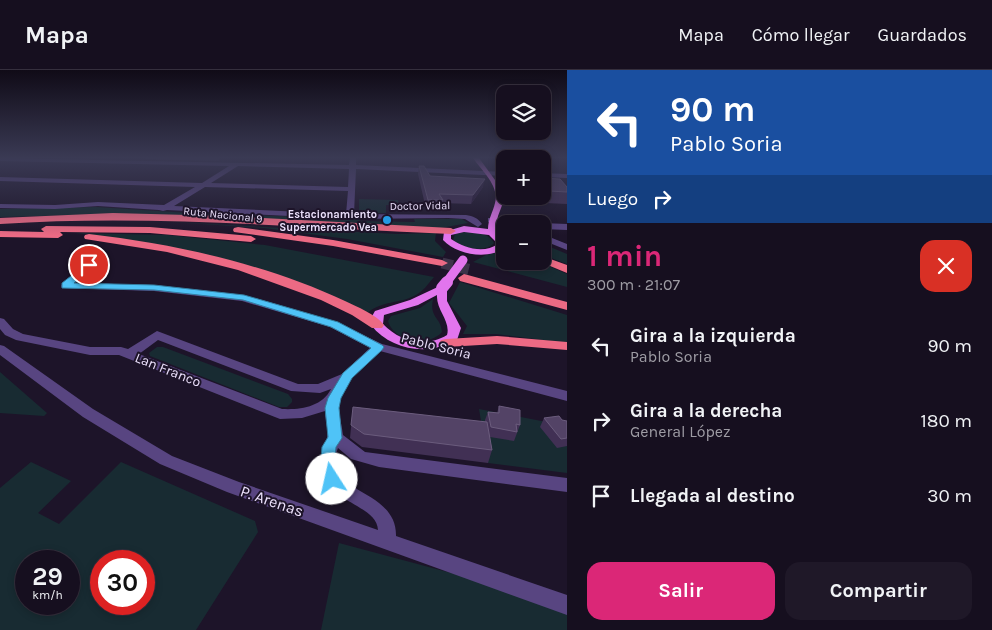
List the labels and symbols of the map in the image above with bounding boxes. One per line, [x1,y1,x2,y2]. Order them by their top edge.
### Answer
street label: Doctor Vidal [389,199,451,213]
street label: Ruta Nacional 9 [183,204,263,226]
place label: Estacionamiento Supermercado Vea [279,208,377,234]
marker: Estacionamiento Supermercado Vea [381,214,393,226]
pin [68,244,110,286]
street label: Pablo Soria [399,329,473,363]
street label: Lan Franco [133,349,203,391]
position arrow [305,452,357,504]
street label: P. Arenas [238,481,306,521]
speed limit sign: 30 [90,550,155,615]

